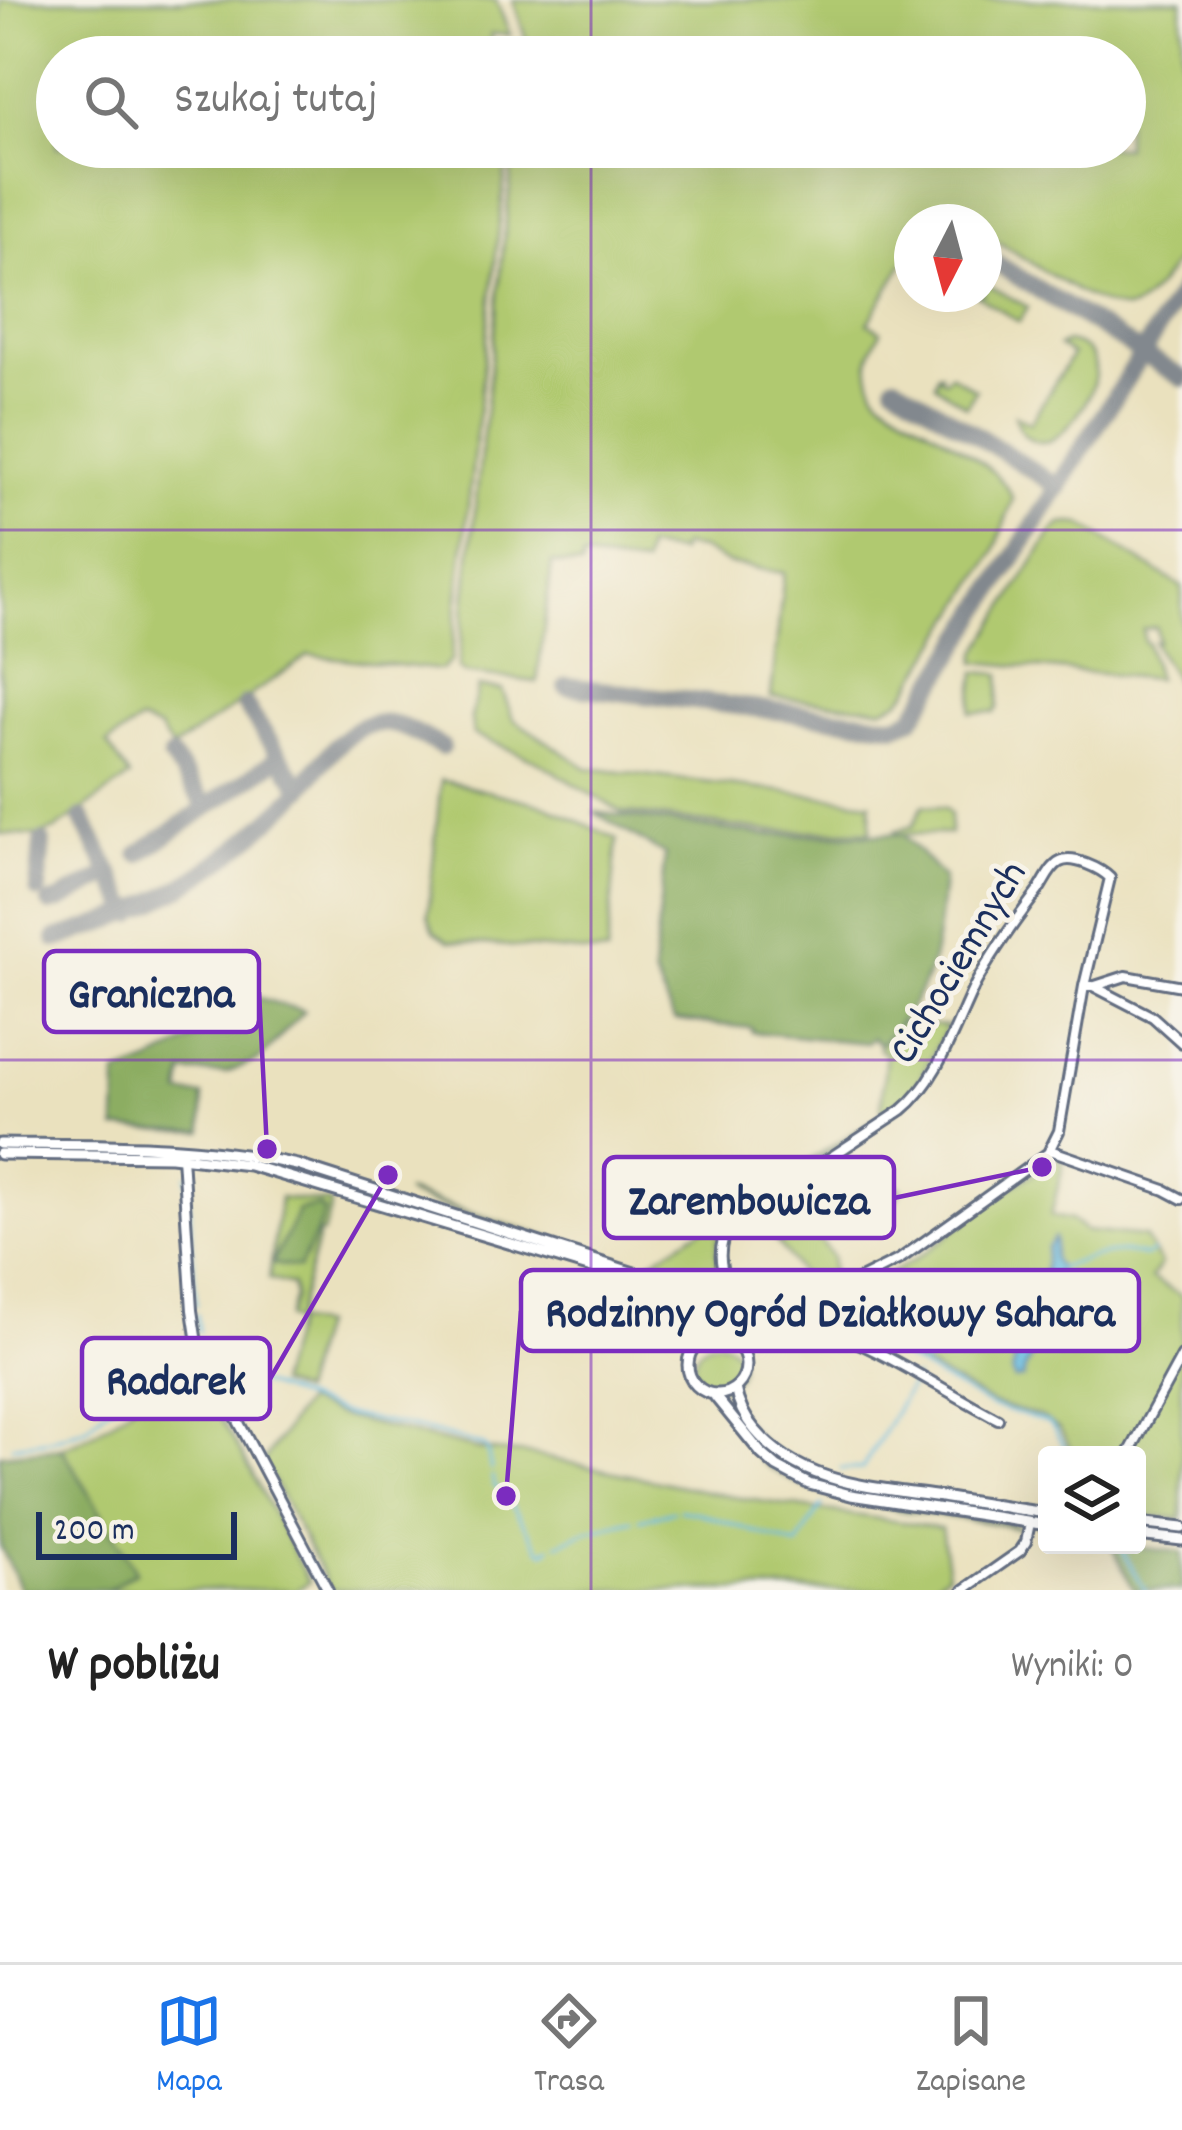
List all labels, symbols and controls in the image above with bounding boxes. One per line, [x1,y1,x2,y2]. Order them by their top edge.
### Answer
search box [36,36,1146,168]
icon: search [78,69,144,135]
text: Szukaj tutaj [174,70,378,134]
north arrow [894,204,1002,312]
street label: Cichociemnych [877,851,1045,1077]
callout: Graniczna [44,951,259,1032]
text: Graniczna [68,966,236,1030]
callout: Zarembowicza [604,1157,894,1238]
text: Zarembowicza [628,1173,872,1237]
callout: Rodzinny Ogród Działkowy Sahara [521,1270,1139,1351]
text: Rodzinny Ogród Działkowy Sahara [545,1285,1117,1349]
callout: Radarek [82,1338,270,1419]
text: Radarek [106,1353,246,1417]
map controls [1038,1446,1146,1554]
button: layers [1038,1446,1146,1554]
scale bar [36,1506,237,1559]
text: 200 m [54,1509,135,1556]
text: W pobliżu [48,1632,220,1704]
text: Wyniki: 0 [1011,1641,1134,1696]
tab: Mapa [156,1988,222,2107]
tab: Trasa [534,1988,604,2107]
tab: Zapisane [916,1988,1026,2107]

